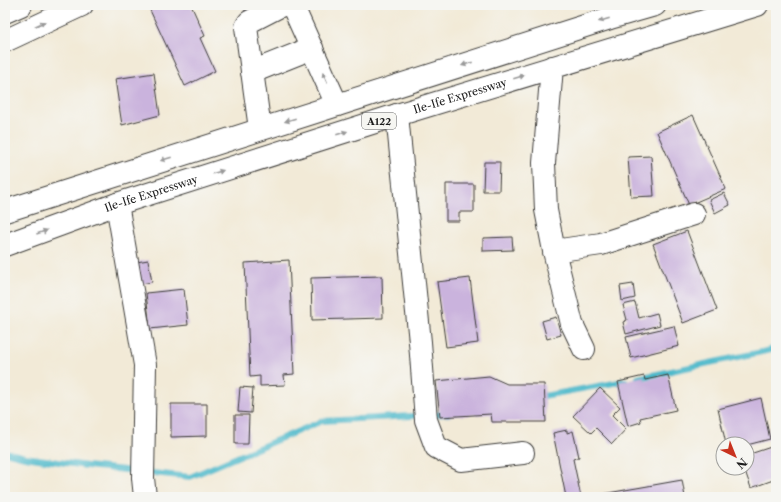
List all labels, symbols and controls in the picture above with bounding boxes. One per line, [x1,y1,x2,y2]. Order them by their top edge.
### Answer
one-way arrow [598,17,610,23]
one-way arrow [35,21,46,27]
one-way arrow [461,61,473,67]
one-way arrow [321,70,327,82]
one-way arrow [514,74,526,80]
street label: Ile-Ife Expressway [412,75,509,117]
road number: A122 [362,113,396,129]
one-way arrow [284,117,296,123]
one-way arrow [336,130,348,136]
one-way arrow [160,156,172,162]
one-way arrow [212,169,224,175]
street label: Ile-Ife Expressway [103,172,200,215]
one-way arrow [36,228,48,234]
north arrow [715,436,755,476]
text: N [733,455,750,472]

